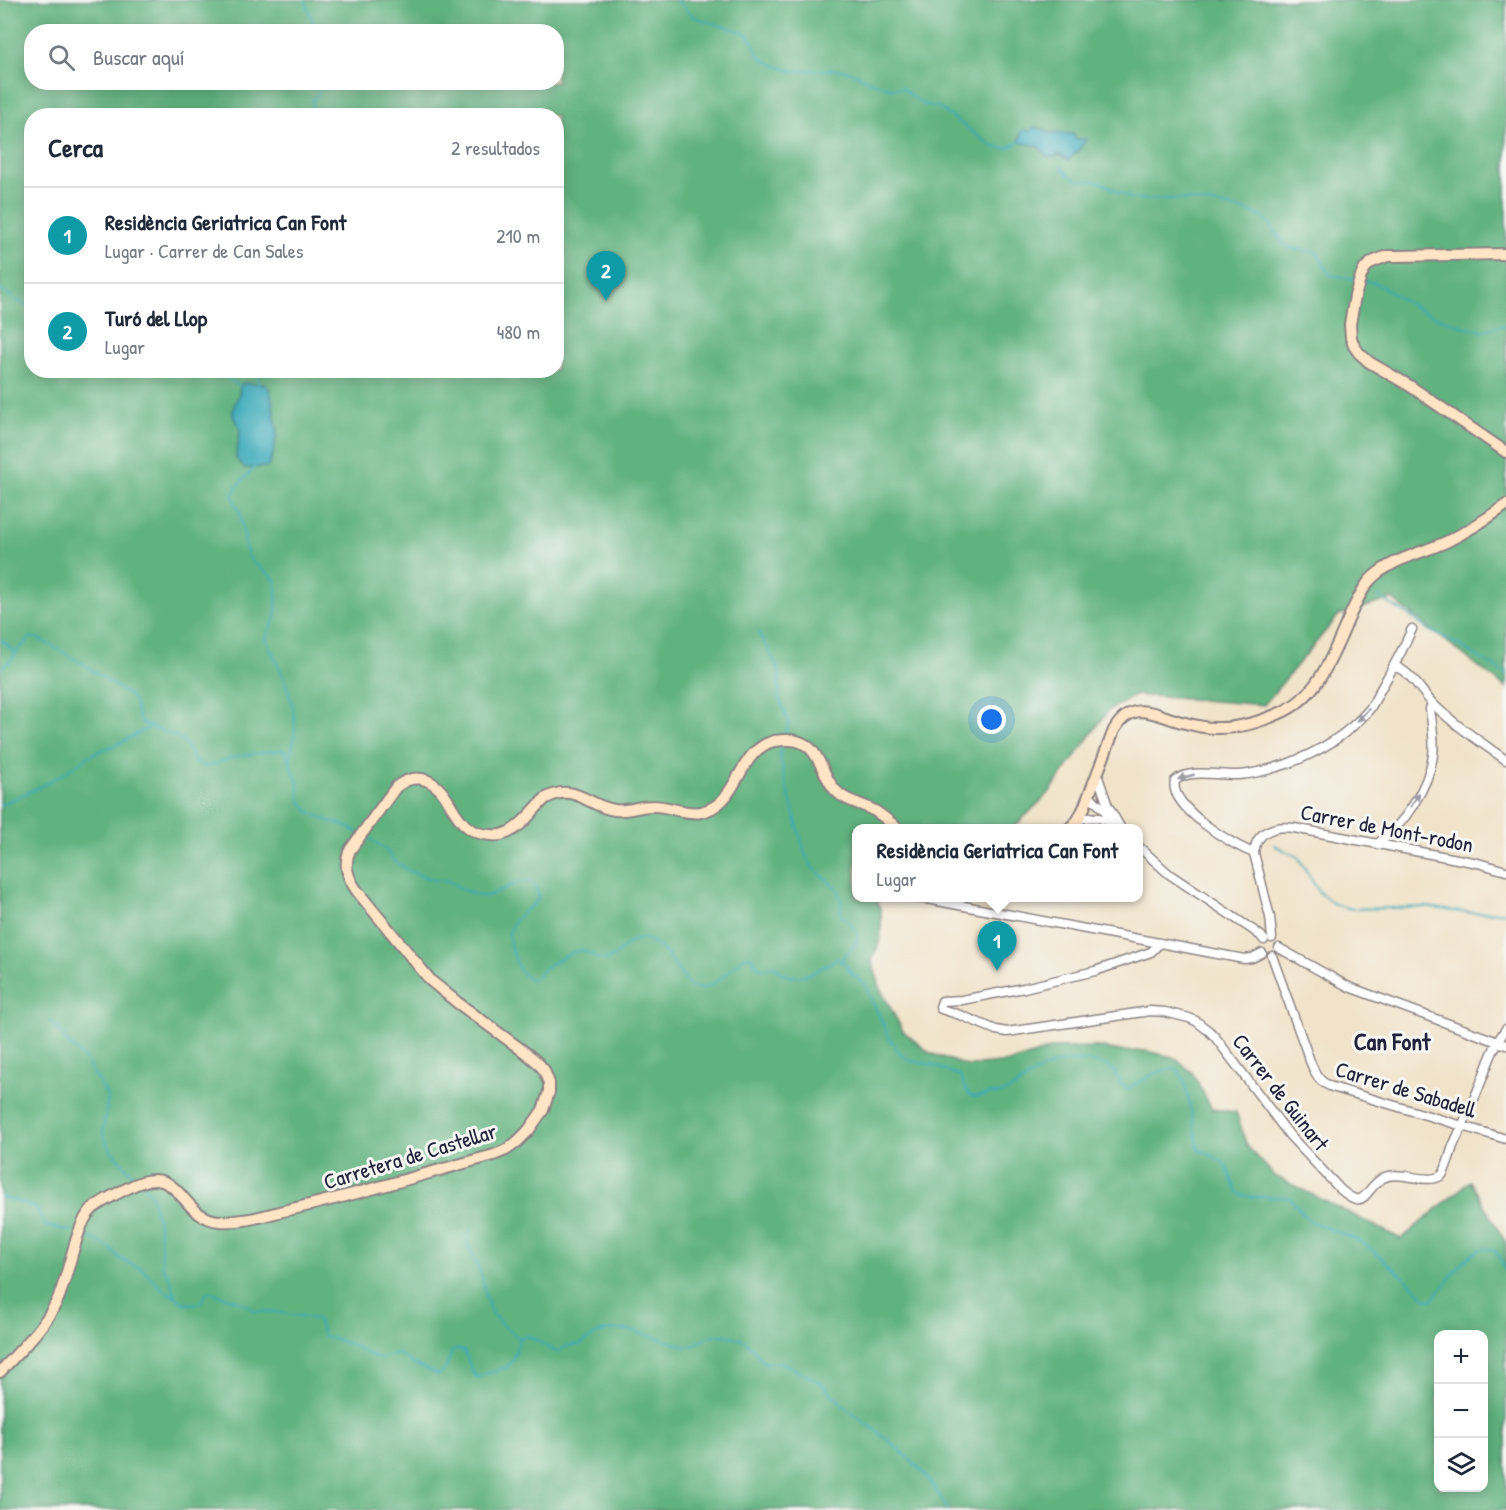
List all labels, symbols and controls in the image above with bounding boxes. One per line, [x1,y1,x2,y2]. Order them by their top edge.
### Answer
search box [24,24,564,90]
icon: search [45,41,78,74]
text: Buscar aquí [93,42,185,72]
text: Cerca [48,130,103,165]
text: 2 resultados [451,134,540,161]
text: Residència Geriatrica Can Font [105,207,346,237]
text: 1 [64,222,71,249]
text: 210 m [496,222,540,249]
text: Lugar · Carrer de Can Sales [105,237,303,264]
pin: 2 [586,252,626,301]
text: Turó del Llop [105,303,207,333]
text: 2 [63,318,72,345]
text: 480 m [497,318,540,345]
text: Lugar [105,333,145,360]
your location [977,705,1006,734]
one-way arrow [1356,707,1370,722]
one-way arrow [1177,773,1195,782]
one-way arrow [1410,792,1421,808]
street label: Carrer de Mont-rodon [1298,797,1476,859]
popup [852,824,1143,902]
text: Residència Geriatrica Can Font [877,835,1118,865]
text: Lugar [877,865,917,892]
pin: 1 [978,922,1016,971]
district label: Can Font [1354,1025,1431,1057]
street label: Carrer de Guinart [1226,1027,1337,1157]
street label: Carrer de Sabadell [1332,1053,1480,1125]
street label: Carretera de Castellar [320,1115,501,1197]
map controls [1434,1330,1488,1492]
button: + [1434,1330,1488,1384]
button: − [1434,1384,1488,1438]
button: layers [1434,1438,1488,1492]

